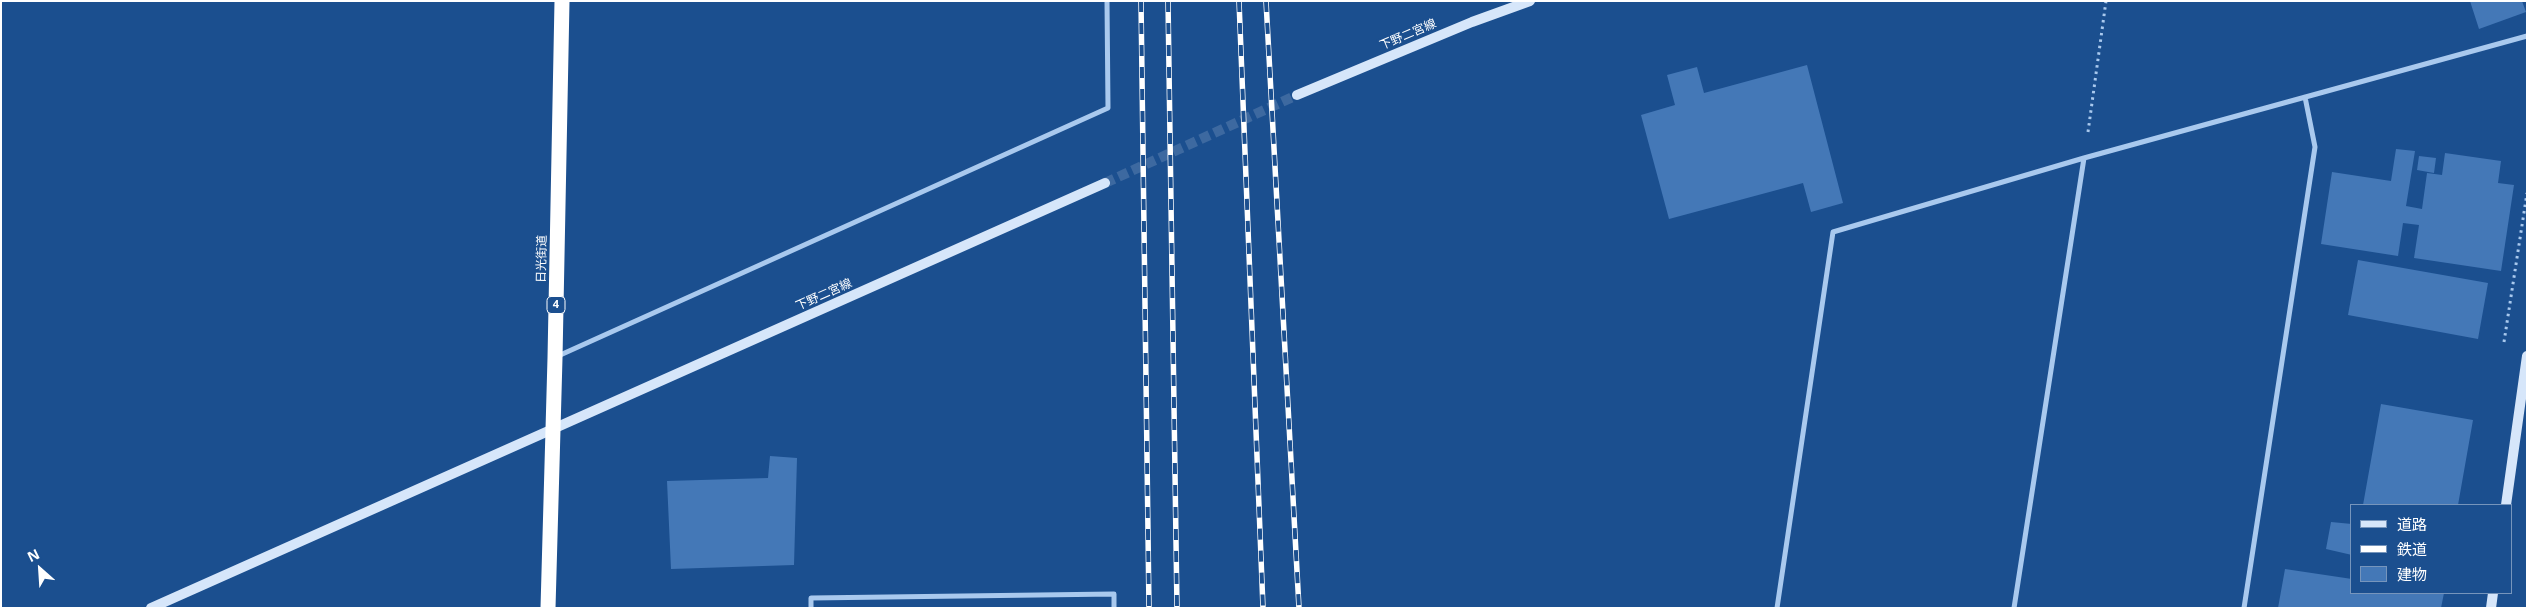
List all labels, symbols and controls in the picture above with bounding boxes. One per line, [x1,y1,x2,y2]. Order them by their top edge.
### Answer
street label: 下野二宮線 [1378,17,1438,53]
street label: 日光街道 [534,235,550,283]
street label: 下野二宮線 [794,276,854,314]
road number: 4 [547,296,565,314]
legend [2350,504,2513,594]
text: 道路 [2397,514,2427,534]
text: 鉄道 [2397,539,2427,559]
north arrow [15,544,65,594]
text: N [24,544,42,566]
text: 建物 [2397,564,2427,584]

